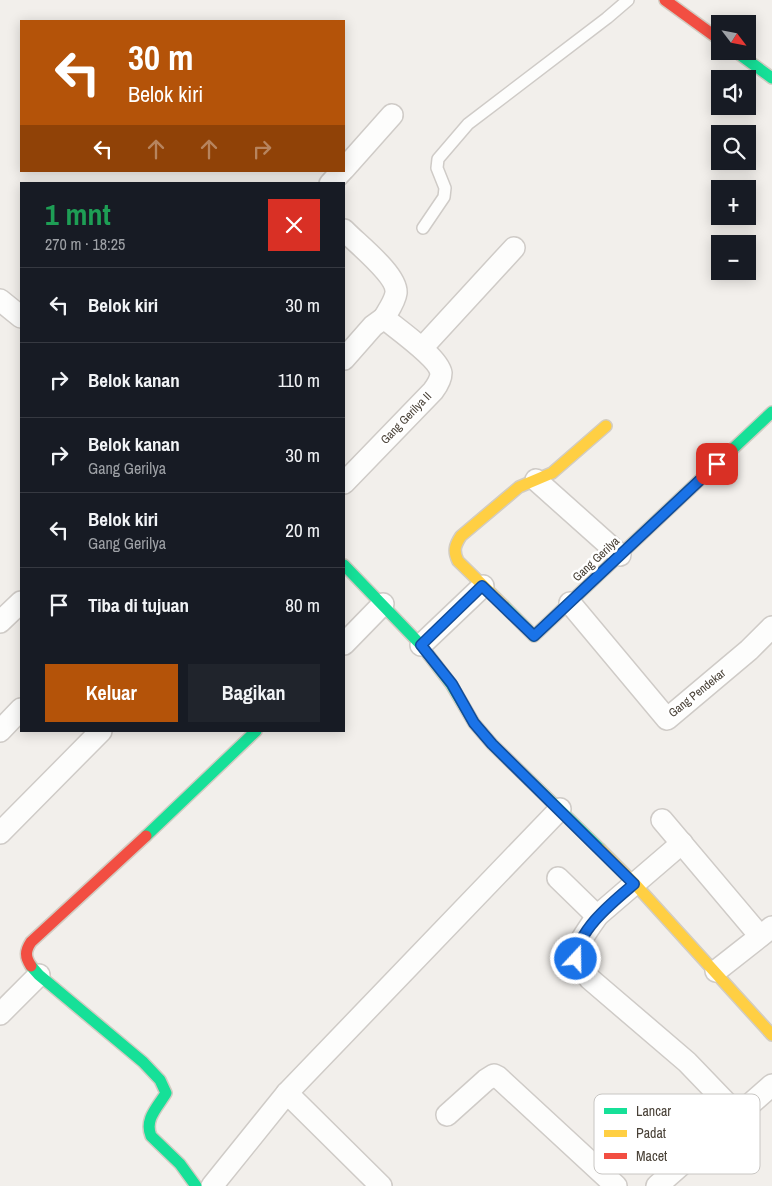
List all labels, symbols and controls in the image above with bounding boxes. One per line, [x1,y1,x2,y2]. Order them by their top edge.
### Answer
north arrow [711,15,756,60]
map controls [711,15,756,280]
text: 30 m [128,34,193,81]
icon: left [45,40,110,105]
button: sound [711,70,756,115]
text: Belok kiri [128,79,203,109]
button: search [711,125,756,170]
icon: left [89,135,117,163]
icon: ahead [142,135,170,163]
icon: ahead [195,135,223,163]
icon: right [248,135,276,163]
button: + [711,180,756,225]
text: 1 mnt [45,194,111,234]
button: close [268,199,320,251]
text: 270 m · 18:25 [45,233,125,255]
button: − [711,235,756,280]
icon: left [45,291,73,319]
text: Belok kiri [88,292,158,318]
text: 30 m [285,292,320,318]
icon: right [45,366,73,394]
text: Belok kanan [88,367,180,393]
text: 110 m [278,367,320,393]
street label: Gang Gerilya II [377,388,435,448]
text: Belok kanan [88,431,180,457]
icon: right [45,441,73,469]
text: 30 m [285,442,320,468]
pin [696,443,738,485]
icon: arrive [703,450,731,478]
text: Gang Gerilya [88,457,166,479]
text: Belok kiri [88,506,158,532]
icon: left [45,516,73,544]
text: 20 m [285,517,320,543]
text: Gang Gerilya [88,532,166,554]
street label: Gang Gerilya [569,533,623,585]
icon: arrive [45,591,73,619]
text: Tiba di tujuan [88,592,189,618]
text: 80 m [285,592,320,618]
button: Keluar [45,664,178,722]
button: Bagikan [188,664,320,722]
street label: Gang Pendekar [665,665,729,721]
position arrow [549,932,601,984]
legend [594,1094,760,1174]
text: Lancar [636,1102,671,1120]
text: Padat [636,1124,666,1142]
text: Macet [636,1147,667,1165]

